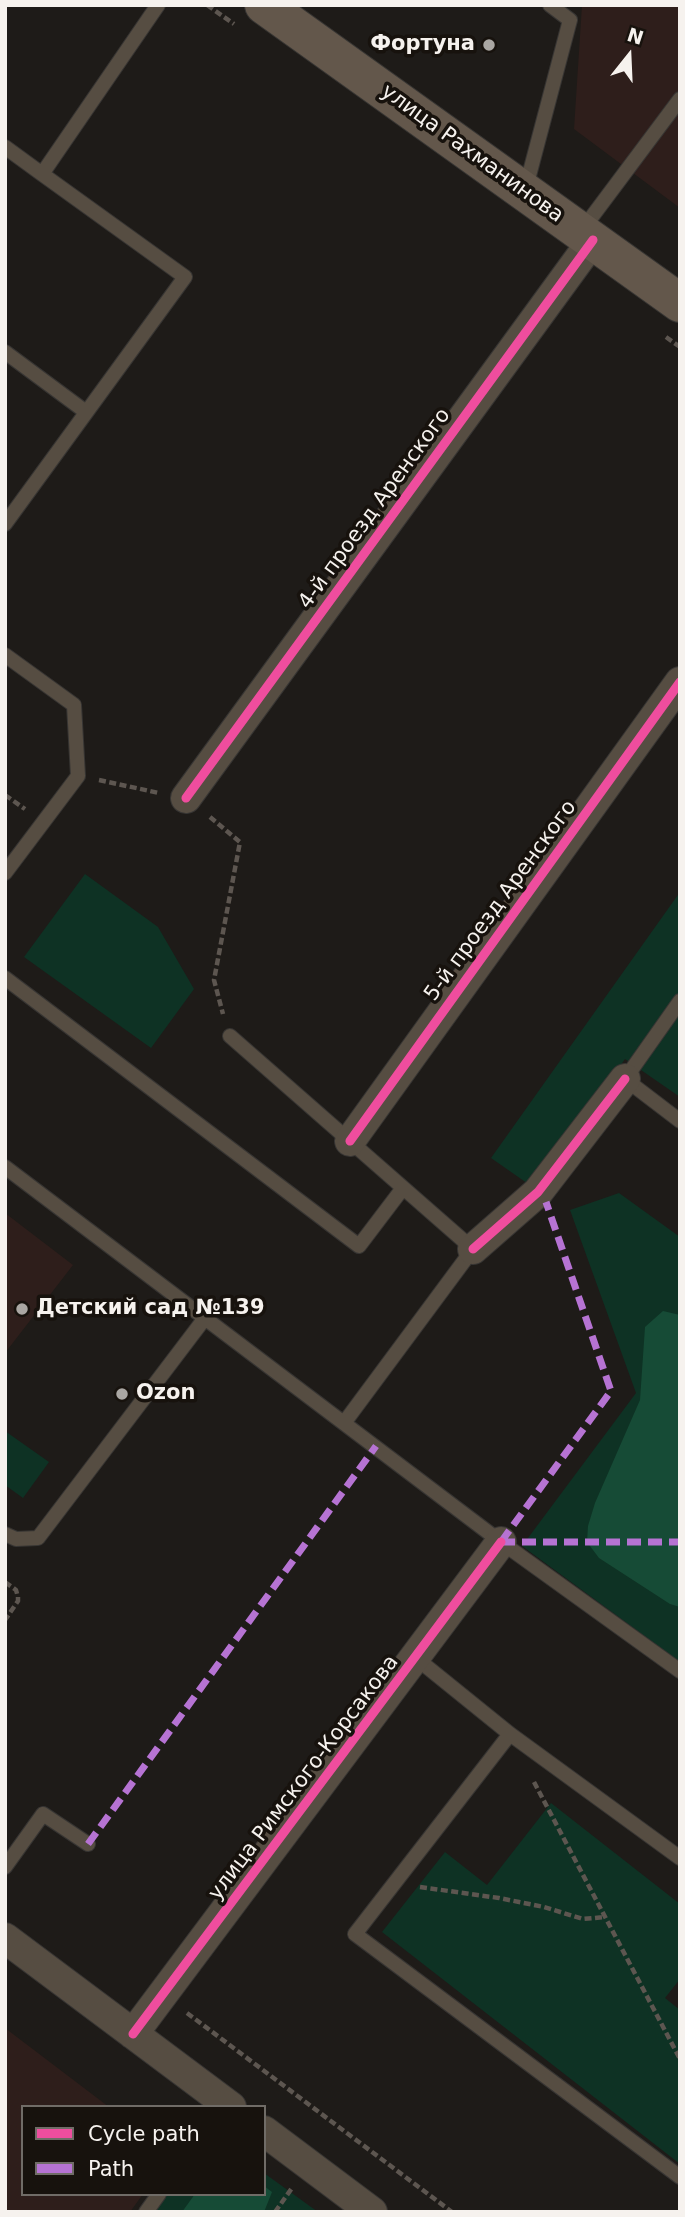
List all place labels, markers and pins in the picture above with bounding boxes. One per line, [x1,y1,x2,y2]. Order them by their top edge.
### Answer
place label: Фортуна [370,32,475,58]
marker: Фортуна [481,37,497,53]
place label: Детский сад №139 [36,1296,265,1322]
marker: Детский сад №139 [14,1301,30,1317]
place label: Ozon [136,1381,195,1407]
marker: Ozon [114,1386,130,1402]

